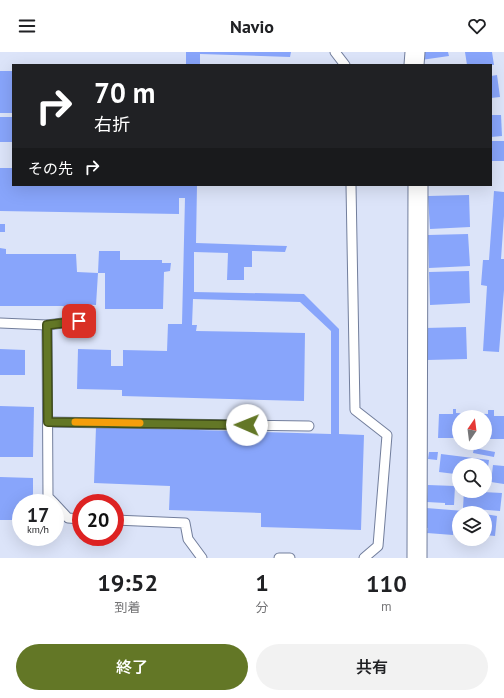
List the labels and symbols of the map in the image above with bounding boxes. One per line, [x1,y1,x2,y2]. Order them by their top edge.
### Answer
pin [62,304,96,338]
position arrow [226,404,268,446]
north arrow [452,410,492,450]
speed limit sign: 20 [72,494,124,546]

